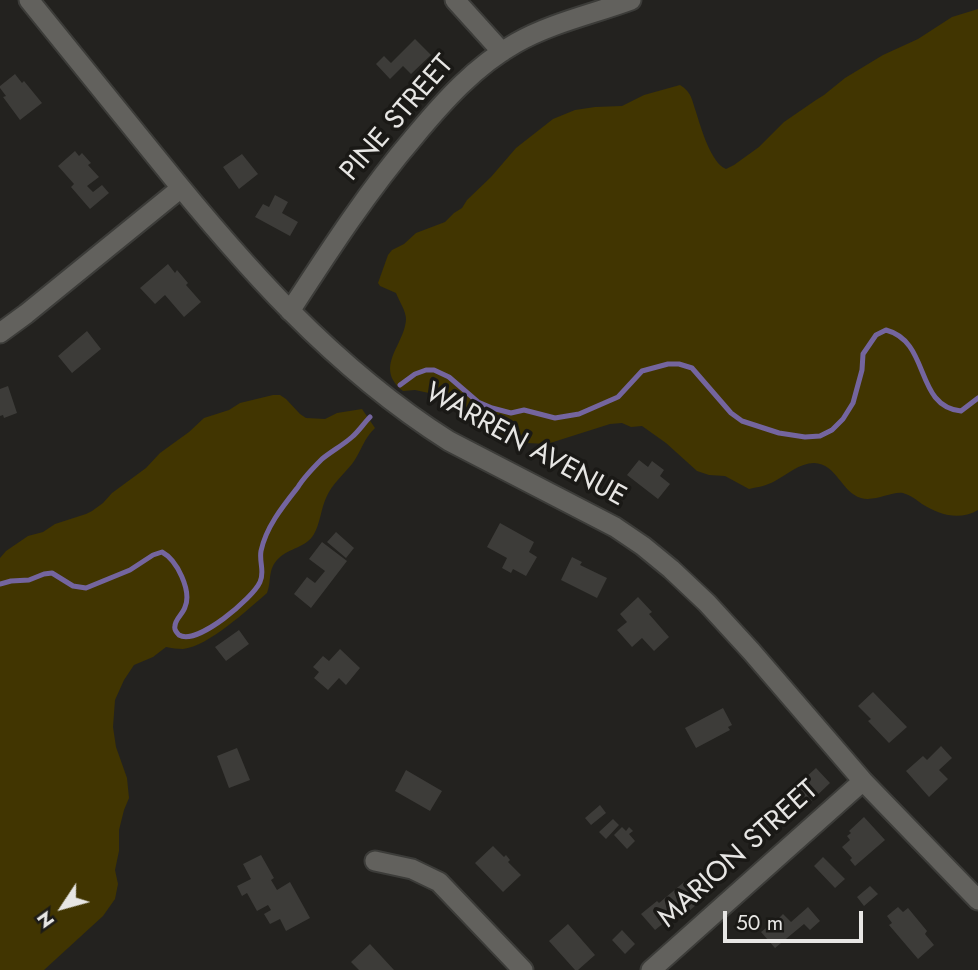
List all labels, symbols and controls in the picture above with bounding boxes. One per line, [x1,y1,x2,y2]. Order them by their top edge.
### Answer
street label: PINE STREET [334,49,462,189]
street label: WARREN AVENUE [419,377,631,515]
street label: MARION STREET [652,774,826,936]
north arrow [28,872,98,942]
scale bar [726,897,866,941]
text: N [30,906,61,934]
text: 50 m [736,908,783,938]

